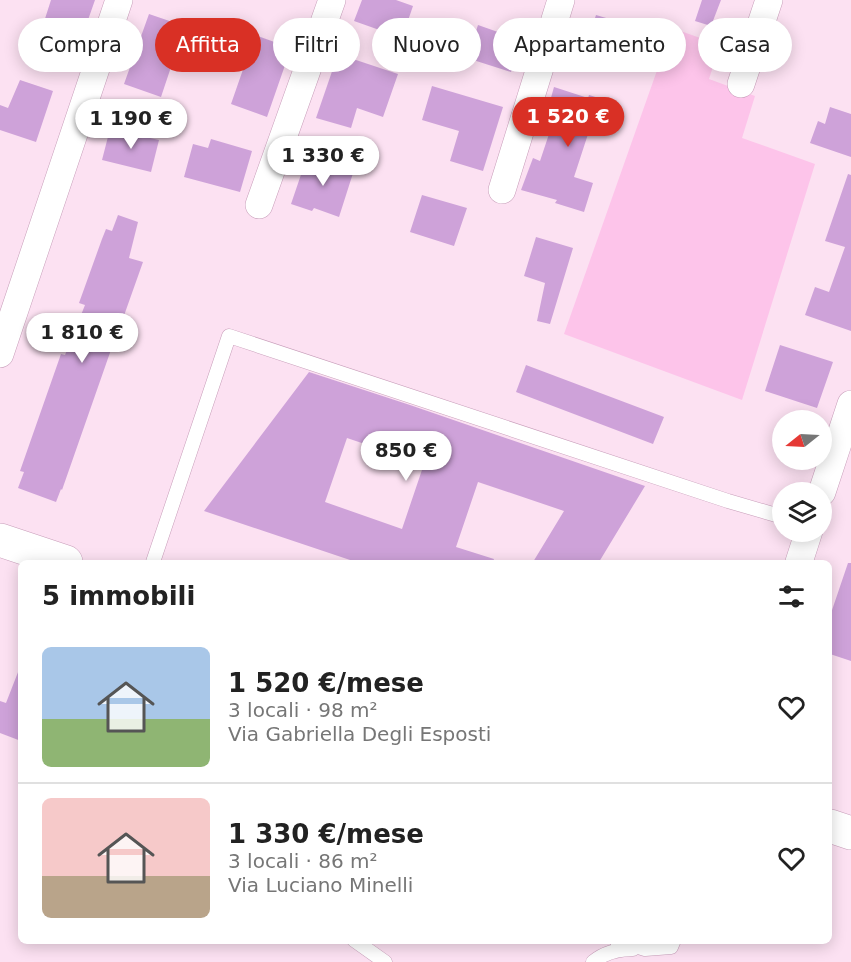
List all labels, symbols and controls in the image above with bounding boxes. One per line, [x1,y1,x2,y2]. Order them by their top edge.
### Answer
chip: Compra [18,18,143,72]
chip: Affitta [155,18,261,72]
chip: Filtri [273,18,360,72]
chip: Nuovo [372,18,481,72]
chip: Appartamento [493,18,686,72]
chip: Casa [698,18,792,72]
pin: 1 520 € [513,97,623,148]
pin: 1 190 € [76,99,186,150]
text: 1 520 € [526,104,610,128]
text: 1 190 € [89,106,173,130]
pin: 1 330 € [268,136,378,187]
text: 1 330 € [281,143,365,167]
pin: 1 810 € [27,313,137,364]
text: 1 810 € [40,320,124,344]
north arrow [772,410,832,470]
map controls [772,410,832,542]
pin: 850 € [364,431,448,482]
text: 850 € [375,438,437,462]
button: layers [772,482,832,542]
icon: filters [775,580,808,613]
text: 5 immobili [42,581,195,611]
text: 1 520 €/mese [228,668,424,698]
icon: home [90,671,162,743]
icon: heart [775,691,808,724]
text: 3 locali · 98 m² [228,698,378,722]
text: Via Gabriella Degli Esposti [228,722,491,746]
text: 1 330 €/mese [228,819,424,849]
icon: home [90,822,162,894]
icon: heart [775,842,808,875]
text: 3 locali · 86 m² [228,849,378,873]
text: Via Luciano Minelli [228,873,413,897]

